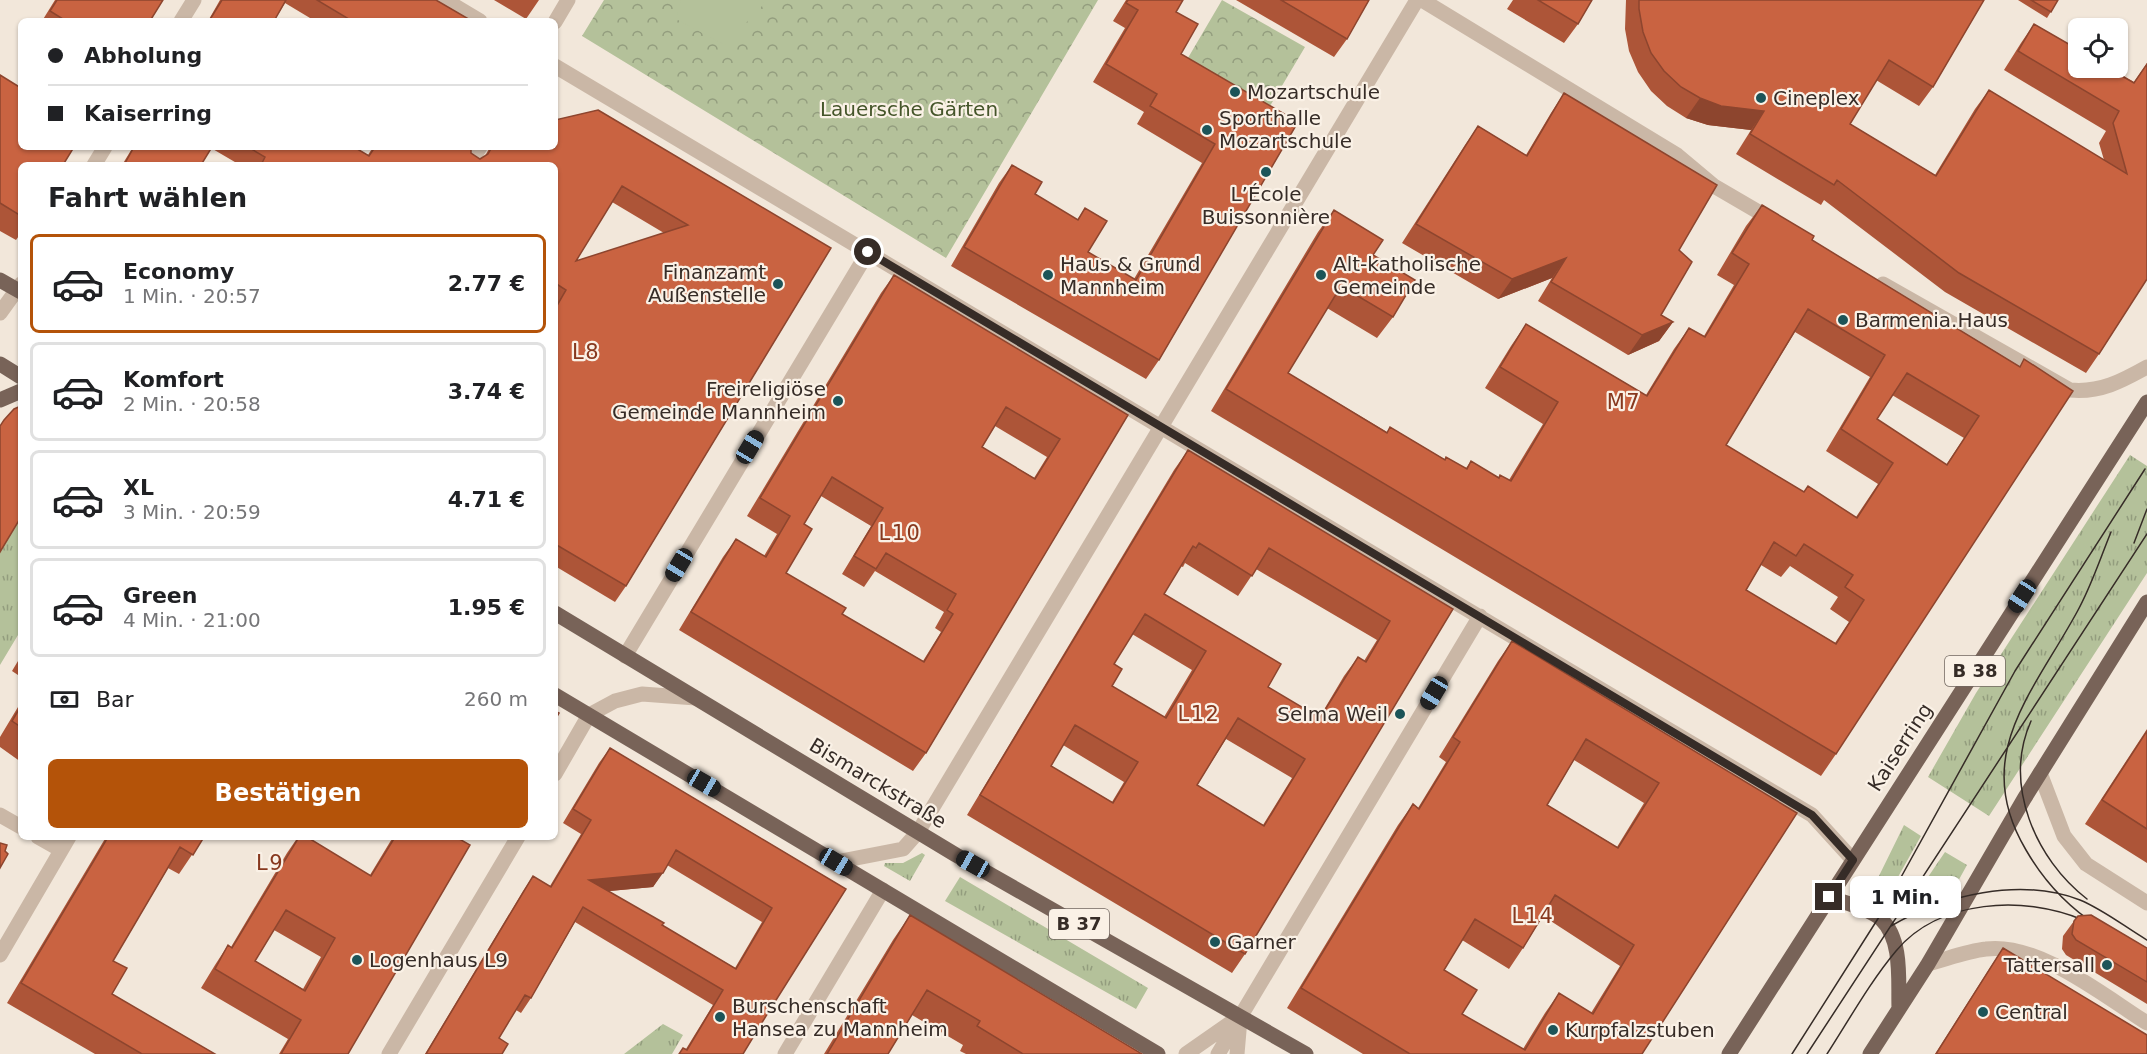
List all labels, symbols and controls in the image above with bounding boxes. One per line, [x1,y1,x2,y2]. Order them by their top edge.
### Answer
map controls [2068,18,2128,78]
button: locate [2068,18,2128,78]
text: Abholung [84,43,202,68]
place label: Mozartschule [1247,80,1380,104]
marker: Mozartschule [1228,85,1242,99]
place label: Cineplex [1773,86,1860,110]
marker: Cineplex [1754,91,1768,105]
park label: Lauersche Gärten [820,97,998,121]
text: Kaiserring [84,101,212,126]
place label: Sporthalle Mozartschule [1219,106,1352,153]
marker: Sporthalle Mozartschule [1200,123,1214,137]
marker: L’École Buissonnière [1259,165,1273,179]
text: Fahrt wählen [48,182,247,213]
place label: L’École Buissonnière [1202,182,1330,229]
route start [854,238,881,265]
place label: Haus & Grund Mannheim [1060,252,1200,299]
place label: Alt-katholische Gemeinde [1333,252,1481,299]
icon: car [51,257,105,311]
text: Economy [123,259,234,284]
place label: Finanzamt Außenstelle [648,260,766,307]
marker: Haus & Grund Mannheim [1041,268,1055,282]
marker: Alt-katholische Gemeinde [1314,268,1328,282]
text: 2.77 € [448,271,525,296]
marker: Finanzamt Außenstelle [771,277,785,291]
text: 1 Min. · 20:57 [123,284,261,308]
place label: Barmenia.Haus [1855,308,2008,332]
marker: Barmenia.Haus [1836,313,1850,327]
district label: L8 [572,340,600,364]
icon: car [51,365,105,419]
text: Komfort [123,367,224,392]
place label: Freireligiöse Gemeinde Mannheim [612,377,826,424]
text: 3.74 € [448,379,525,404]
district label: M7 [1607,390,1641,414]
text: 2 Min. · 20:58 [123,392,261,416]
marker: Freireligiöse Gemeinde Mannheim [831,394,845,408]
car [733,427,767,467]
icon: car [51,473,105,527]
text: XL [123,475,154,500]
text: 4.71 € [448,487,525,512]
text: 3 Min. · 20:59 [123,500,261,524]
district label: L10 [879,521,921,545]
car [662,545,696,585]
car [2005,576,2039,616]
icon: car [51,581,105,635]
text: Green [123,583,197,608]
text: 1.95 € [448,595,525,620]
text: 4 Min. · 21:00 [123,608,261,632]
road number: B 38 [1945,656,2005,686]
car [1417,673,1451,713]
icon: cash [48,683,81,716]
text: Bar [96,687,134,712]
text: 260 m [464,687,528,711]
street label: Kaiserring [1863,698,1937,796]
district label: L12 [1178,702,1220,726]
place label: Selma Weil [1277,702,1388,726]
marker: Selma Weil [1393,707,1407,721]
street label: Bismarckstraße [805,733,951,833]
button: Bestätigen [48,759,528,828]
car [684,766,724,800]
car [816,845,856,879]
car [953,847,993,881]
district label: L9 [256,851,284,875]
callout: 1 Min. [1850,876,1961,918]
route end [1815,883,1842,910]
text: 1 Min. [1871,885,1940,909]
district label: L14 [1512,904,1554,928]
road number: B 37 [1049,909,1109,939]
place label: Garner [1227,930,1297,954]
marker: Garner [1208,935,1222,949]
place label: Logenhaus L9 [369,948,508,972]
marker: Logenhaus L9 [350,953,364,967]
place label: Tattersall [2003,953,2095,977]
marker: Tattersall [2100,958,2114,972]
place label: Burschenschaft Hansea zu Mannheim [732,994,948,1041]
place label: Central [1995,1000,2068,1024]
marker: Central [1976,1005,1990,1019]
marker: Burschenschaft Hansea zu Mannheim [713,1010,727,1024]
place label: Kurpfalzstuben [1565,1018,1715,1042]
marker: Kurpfalzstuben [1546,1023,1560,1037]

